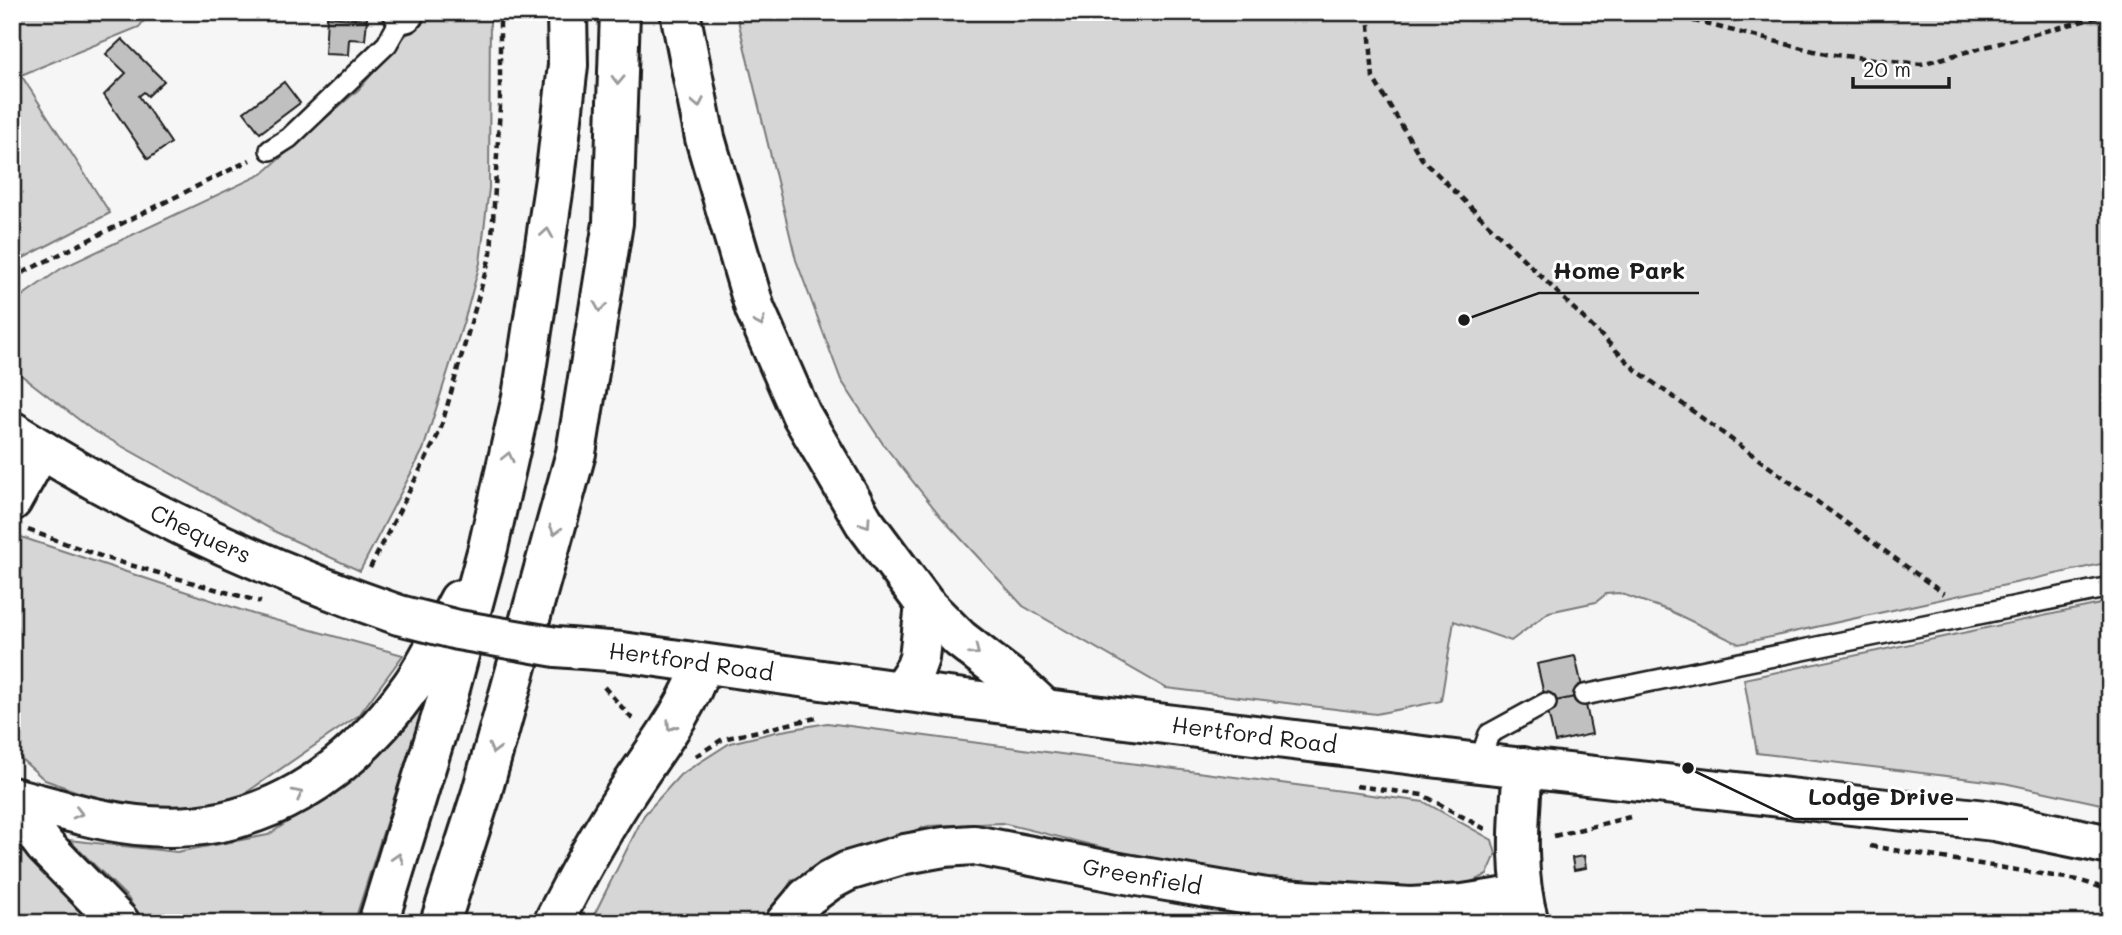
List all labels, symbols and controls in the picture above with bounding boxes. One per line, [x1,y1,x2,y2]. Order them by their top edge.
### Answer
scale bar [1853,46,1949,90]
text: 20 m [1863,55,1911,82]
one-way arrow [610,75,625,86]
one-way arrow [690,97,705,109]
one-way arrow [539,227,554,239]
callout: Home Park [1539,248,1699,293]
text: Home Park [1553,254,1685,285]
one-way arrow [593,301,608,313]
one-way arrow [752,315,766,327]
one-way arrow [500,451,515,463]
street label: Chequers [145,496,256,570]
one-way arrow [857,515,870,528]
one-way arrow [549,523,563,535]
street label: Hertford Road [608,635,775,687]
one-way arrow [967,643,979,655]
street label: Hertford Road [1170,709,1339,759]
one-way arrow [667,718,680,731]
one-way arrow [488,743,503,755]
callout: Lodge Drive [1794,774,1968,819]
text: Lodge Drive [1808,780,1954,811]
one-way arrow [291,788,303,802]
one-way arrow [72,805,84,820]
street label: Greenfield [1080,850,1204,901]
one-way arrow [390,852,404,864]

